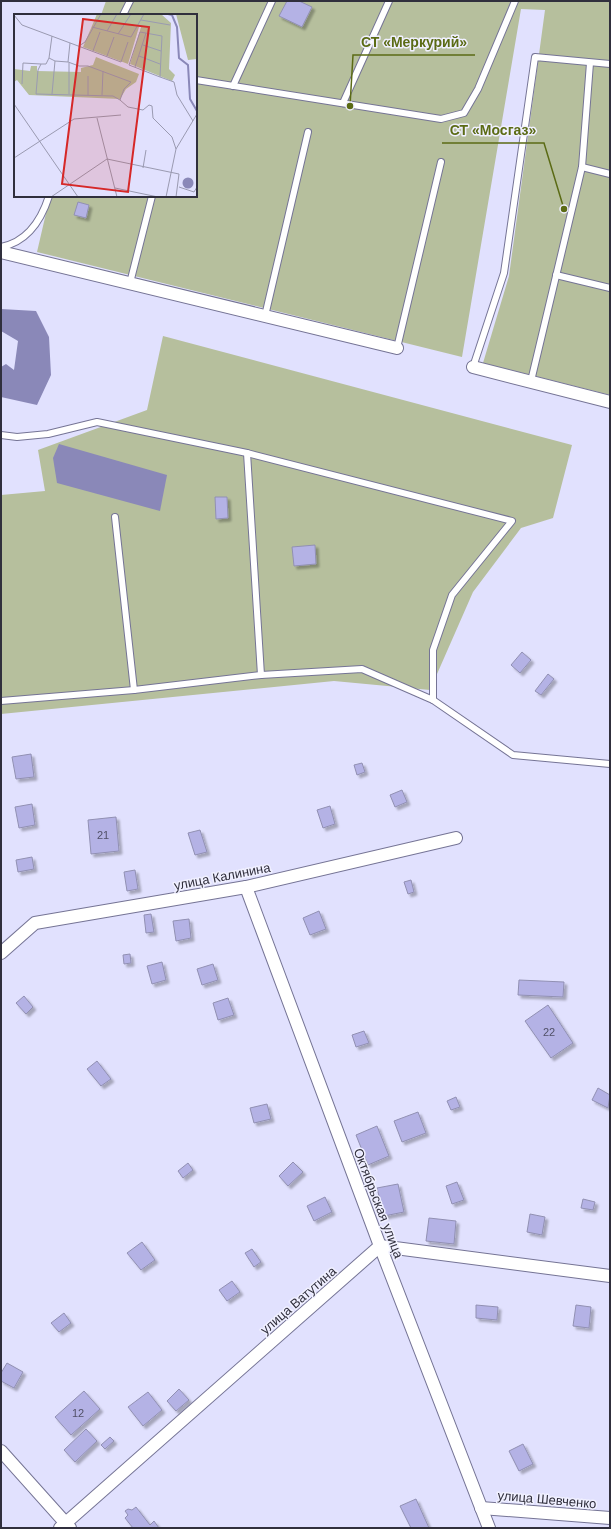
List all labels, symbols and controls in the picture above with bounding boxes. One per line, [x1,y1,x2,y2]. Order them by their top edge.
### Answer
inset map [14,14,197,197]
callout: СТ «Меркурий» [353,29,475,55]
text: СТ «Меркурий» [361,34,467,50]
callout: СТ «Мосгаз» [442,117,544,143]
text: СТ «Мосгаз» [450,122,536,138]
house number: 21 [97,829,109,841]
street label: улица Калинина [173,860,272,893]
house number: 22 [543,1026,555,1038]
street label: Октябрьская улица [351,1146,407,1261]
street label: улица Ватутина [257,1263,340,1337]
house number: 12 [72,1407,84,1419]
street label: улица Шевченко [497,1488,597,1511]

